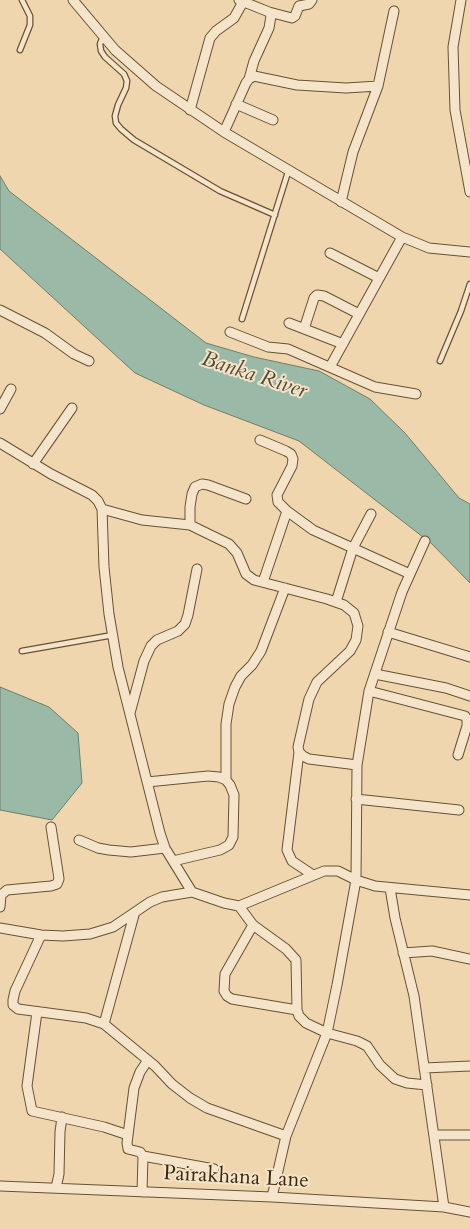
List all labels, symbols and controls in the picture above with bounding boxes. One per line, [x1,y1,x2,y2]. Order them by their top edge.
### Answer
water label: Banka River [198,347,310,405]
street label: Pairakhana Lane [163,1162,309,1194]

